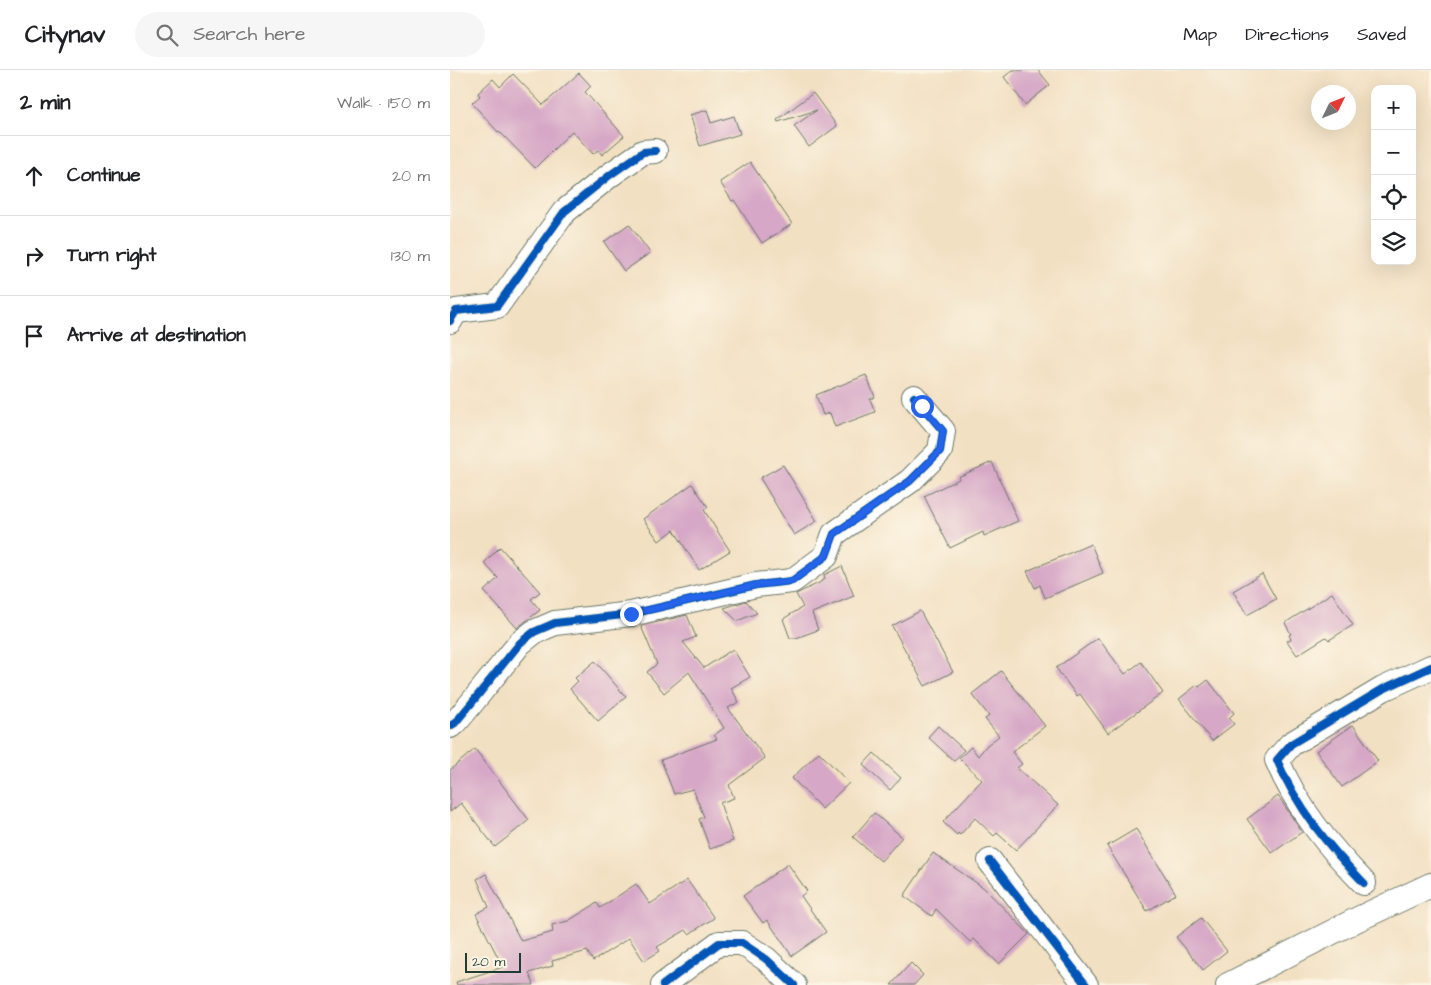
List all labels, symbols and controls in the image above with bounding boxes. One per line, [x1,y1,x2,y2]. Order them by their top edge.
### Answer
search box [135,12,485,57]
text: Citynav [25,18,105,52]
icon: search [153,21,181,49]
text: Search here [193,21,305,48]
text: Map [1183,22,1217,47]
text: Directions [1245,22,1329,47]
text: Saved [1357,22,1406,47]
north arrow [1311,85,1356,130]
map controls [1371,85,1416,265]
button: + [1371,85,1416,130]
text: 2 min [20,88,70,117]
text: Walk · 150 m [337,92,430,114]
button: − [1371,130,1416,175]
icon: ahead [20,162,48,190]
text: Continue [67,162,141,189]
text: 20 m [392,165,430,187]
button: locate [1371,175,1416,220]
button: layers [1371,220,1416,265]
icon: right [20,242,48,270]
text: Turn right [67,242,156,269]
text: 130 m [391,245,430,267]
icon: arrive [20,322,48,350]
text: Arrive at destination [67,322,246,349]
route start [911,395,934,418]
route end [620,603,643,626]
scale bar [465,950,521,973]
text: 20 m [472,952,505,972]

